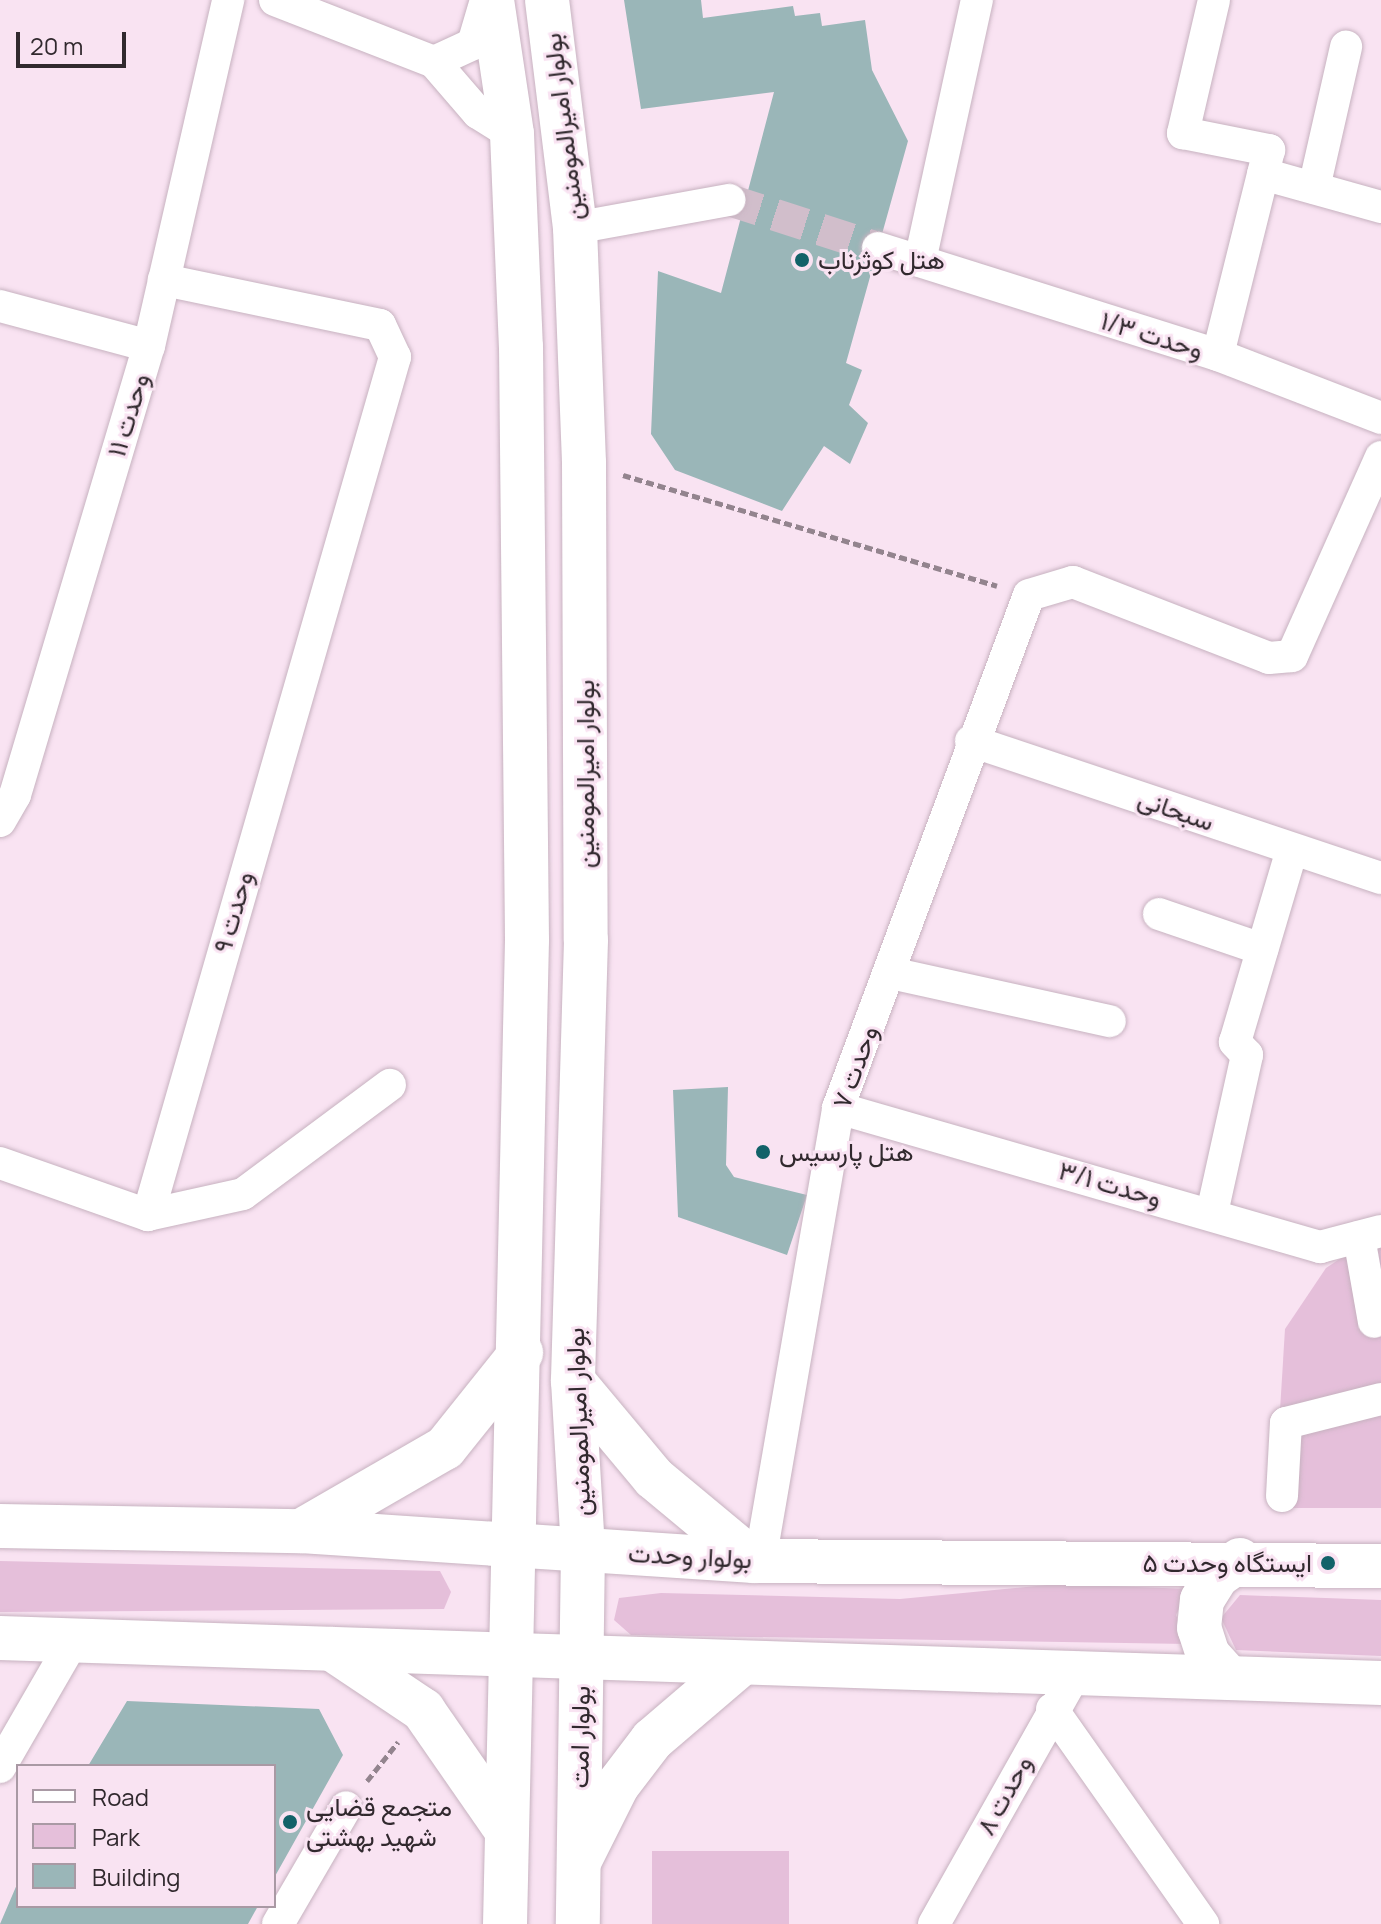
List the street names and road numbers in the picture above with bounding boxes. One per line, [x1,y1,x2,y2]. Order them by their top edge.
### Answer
street label: بولوار امیرالمومنین [536,32,590,222]
street label: وحدت ۱/۳ [1097,305,1207,365]
street label: وحدت ۱۱ [101,369,155,461]
street label: بولوار امیرالمومنین [569,680,601,868]
street label: سبحانی [1134,782,1218,838]
street label: وحدت ۹ [207,868,259,956]
street label: وحدت ۷ [826,1021,884,1113]
street label: وحدت ۳/۱ [1055,1154,1165,1214]
street label: بولوار امیرالمومنین [559,1327,597,1517]
street label: بولوار وحدت [627,1537,753,1575]
street label: بولوار امت [564,1685,596,1789]
street label: وحدت ۸ [969,1750,1039,1840]

